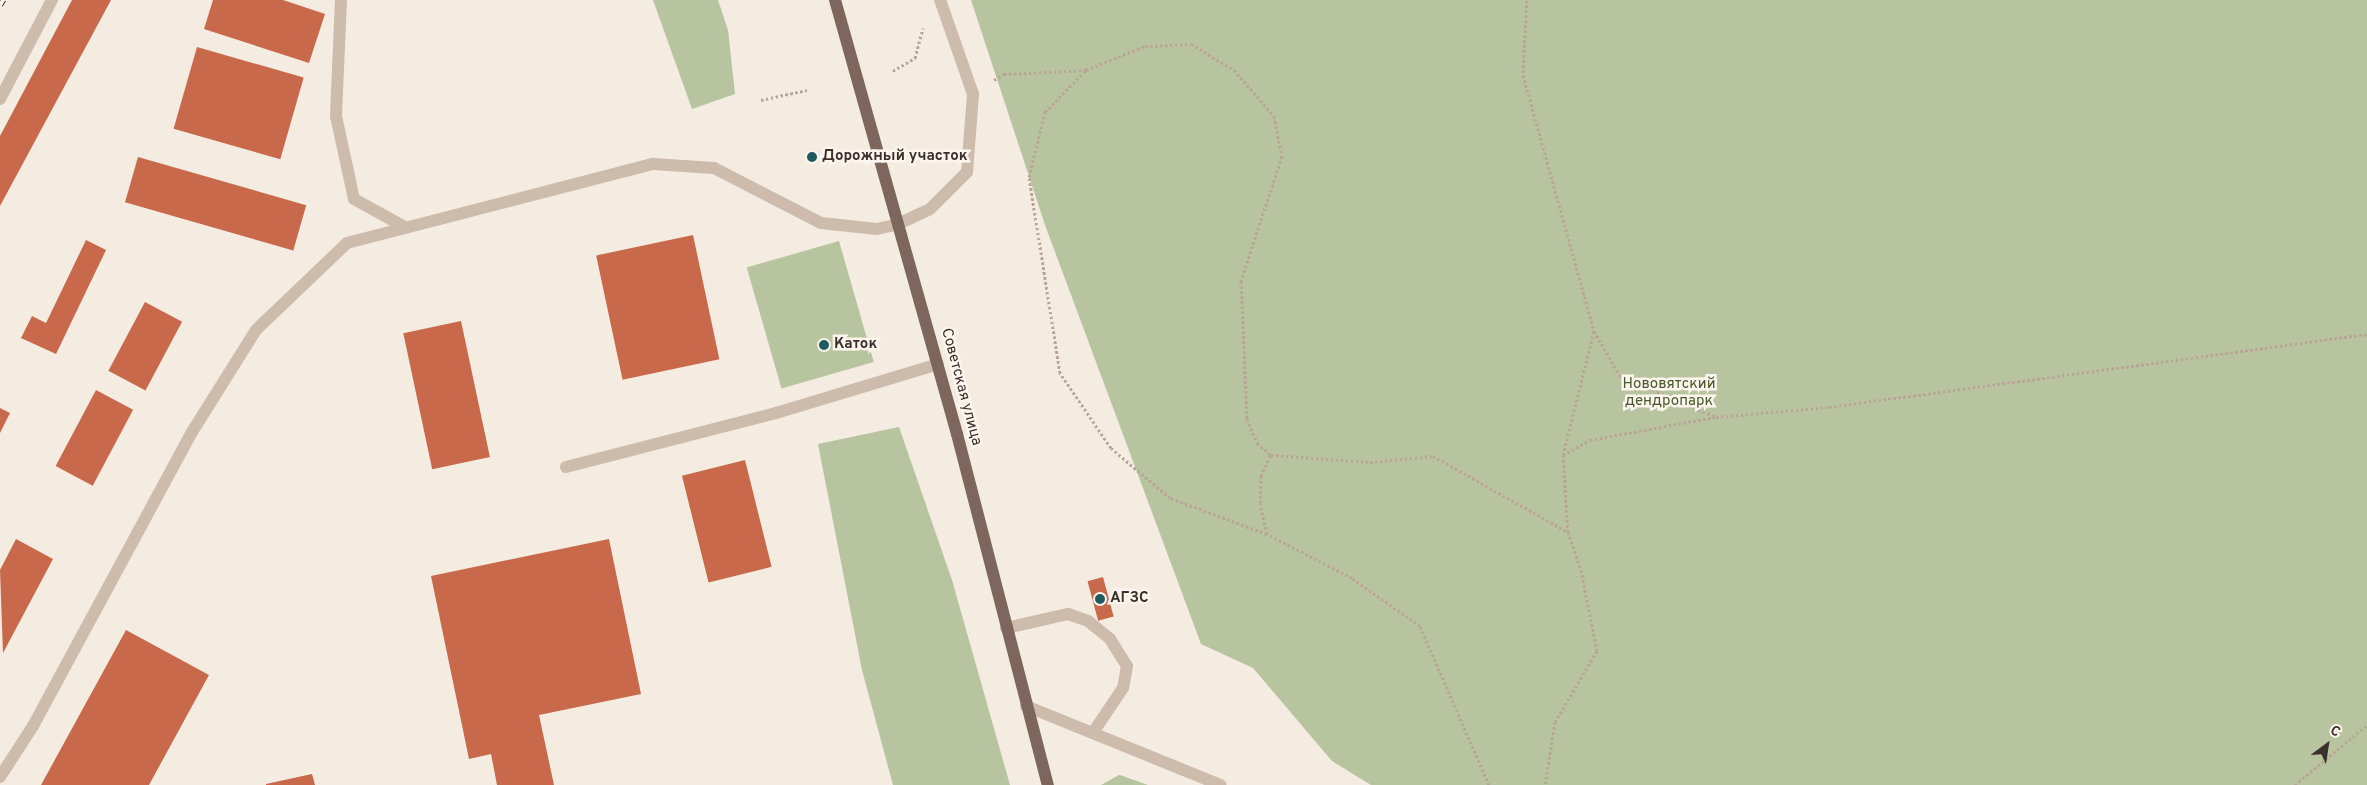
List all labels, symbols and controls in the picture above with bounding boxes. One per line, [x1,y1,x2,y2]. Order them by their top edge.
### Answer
place label: Дорожный участок [822,148,968,166]
marker: Дорожный участок [806,151,818,163]
street label: Советская улица [937,326,985,448]
place label: Каток [834,336,877,354]
marker: Каток [818,339,830,351]
park label: Нововятский дендропарк [1622,375,1716,410]
place label: АГЗС [1110,590,1149,608]
marker: АГЗС [1094,593,1106,605]
north arrow [2302,720,2352,770]
text: С [2327,722,2343,741]

